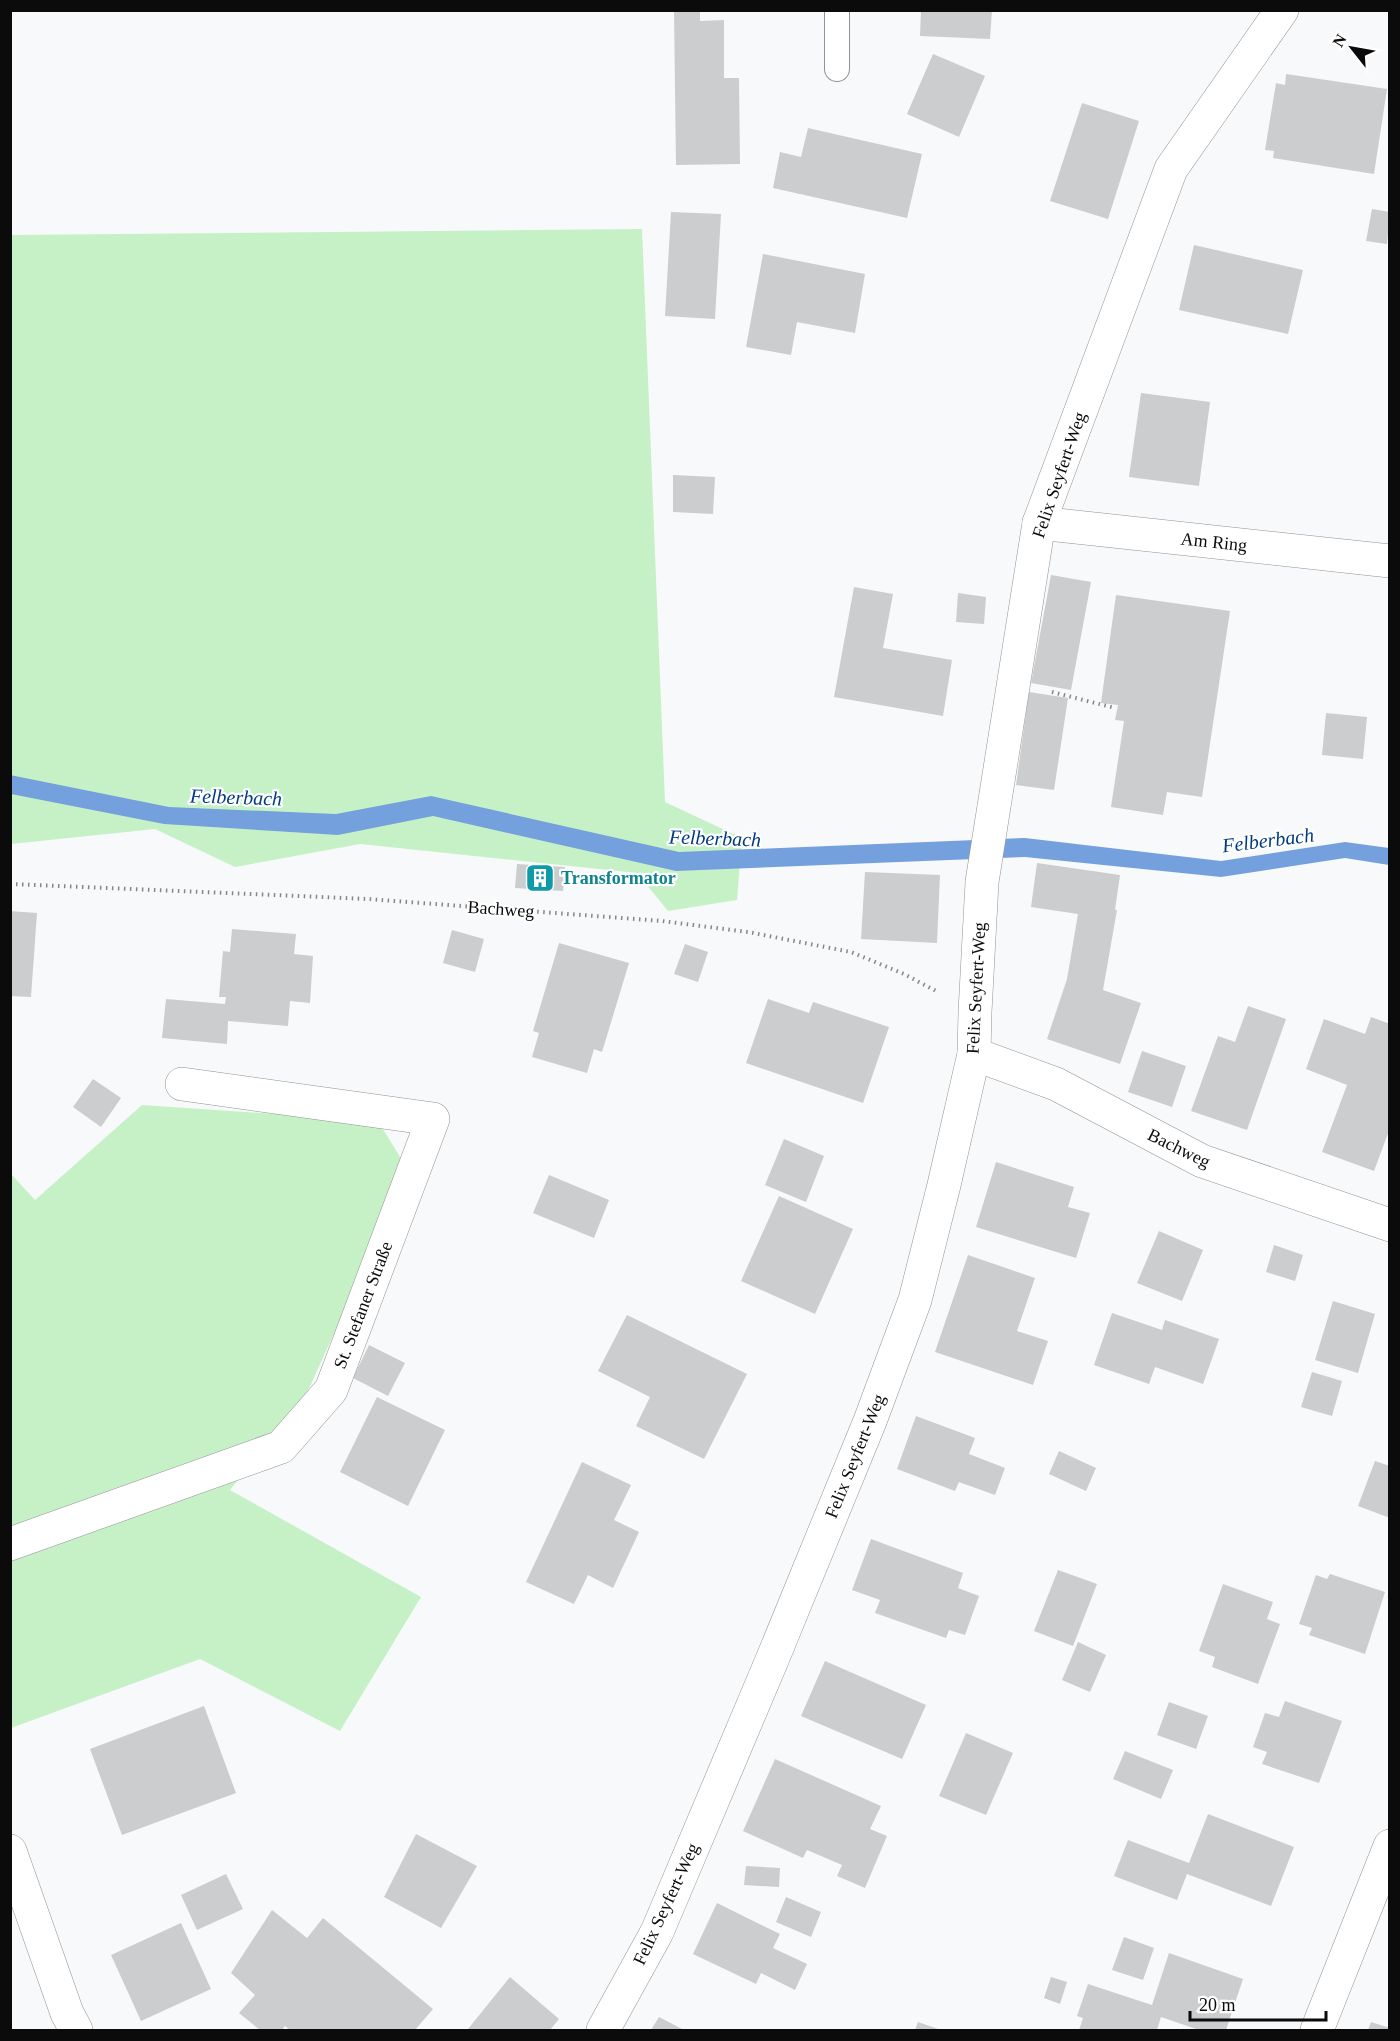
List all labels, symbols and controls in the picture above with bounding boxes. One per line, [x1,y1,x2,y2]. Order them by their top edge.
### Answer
north arrow [1322,18,1382,78]
text: N [1329,31,1350,50]
street label: Felix Seyfert-Weg [1028,409,1090,541]
street label: Am Ring [1180,529,1248,555]
water label: Felberbach [189,784,282,810]
water label: Felberbach [1220,823,1315,857]
water label: Felberbach [668,825,761,851]
building icon: Transformator [524,862,556,894]
place label: Transformator [561,868,676,888]
street label: Bachweg [467,897,535,921]
street label: Felix Seyfert-Weg [963,922,989,1054]
street label: Bachweg [1145,1124,1213,1172]
street label: St. Stefaner Straße [330,1239,396,1371]
street label: Felix Seyfert-Weg [821,1391,889,1521]
street label: Felix Seyfert-Weg [629,1840,703,1968]
scale bar [1190,1984,1326,2022]
text: 20 m [1199,1995,1236,2015]

